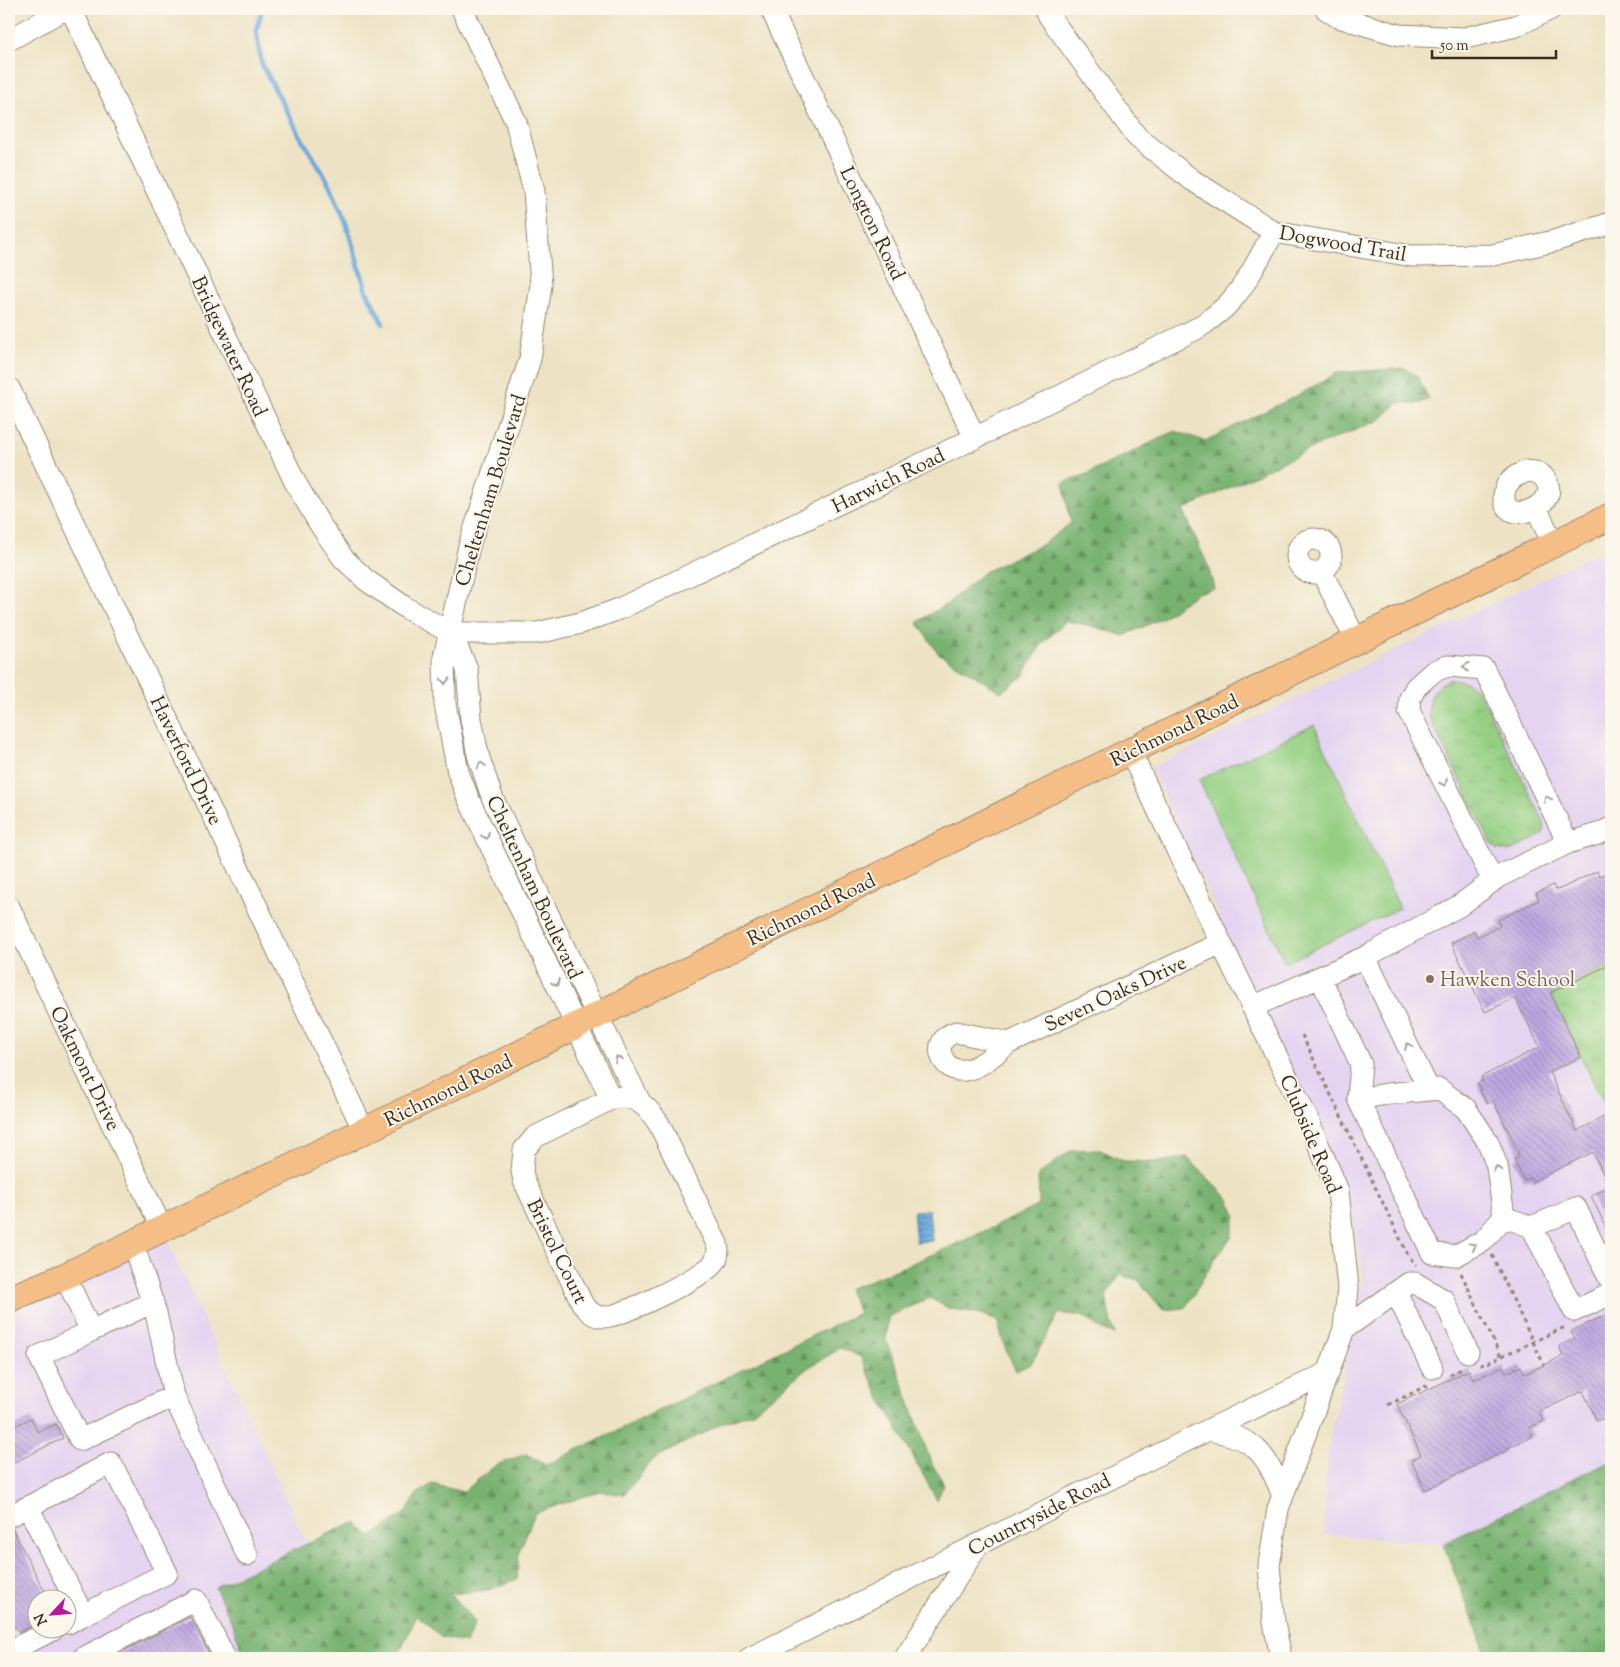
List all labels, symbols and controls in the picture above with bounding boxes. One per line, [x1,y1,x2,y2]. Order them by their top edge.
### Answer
scale bar [1432,28,1556,60]
text: 50 m [1439,36,1469,57]
street label: Longton Road [831,162,911,286]
street label: Dogwood Trail [1277,220,1409,271]
street label: Bridgewater Road [182,272,273,422]
street label: Cheltenham Boulevard [449,391,535,590]
street label: Harwich Road [828,442,951,522]
one-way arrow [1462,662,1470,673]
one-way arrow [440,678,450,685]
street label: Richmond Road [1106,689,1244,776]
street label: Haverford Drive [141,692,228,830]
one-way arrow [476,761,486,770]
one-way arrow [1438,778,1448,787]
street label: Cheltenham Boulevard [477,791,588,985]
one-way arrow [1543,795,1553,804]
one-way arrow [480,831,490,840]
street label: Richmond Road [743,868,881,955]
street label: Seven Oaks Drive [1040,950,1192,1041]
place label: Hawken School [1440,967,1576,996]
marker: Hawken School [1424,973,1436,985]
one-way arrow [549,978,560,987]
street label: Oakmont Drive [41,1002,126,1136]
one-way arrow [1404,1043,1414,1052]
street label: Richmond Road [380,1049,518,1136]
one-way arrow [614,1055,624,1064]
street label: Clubside Road [1271,1071,1347,1199]
one-way arrow [1492,1164,1503,1173]
street label: Bristol Court [518,1195,594,1310]
one-way arrow [1467,1242,1476,1252]
street label: Countryside Road [964,1468,1117,1565]
north arrow [28,1590,78,1640]
text: N [31,1609,54,1628]

